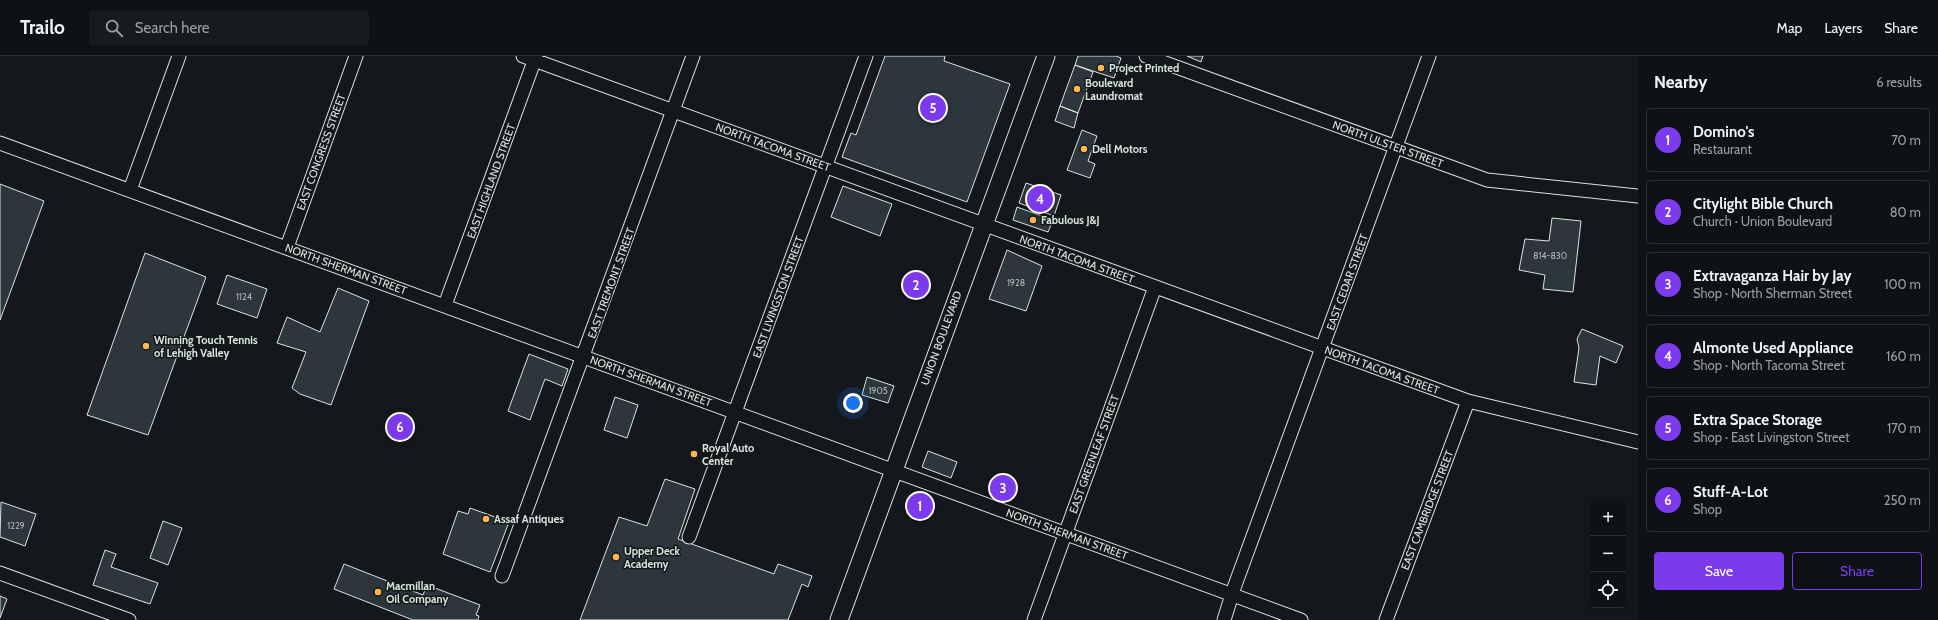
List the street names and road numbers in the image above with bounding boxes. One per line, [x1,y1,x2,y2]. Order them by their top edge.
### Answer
street label: EAST CONGRESS STREET [293,92,349,212]
street label: NORTH ULSTER STREET [1331,117,1445,171]
street label: NORTH TACOMA STREET [714,120,832,174]
street label: EAST HIGHLAND STREET [464,122,518,240]
street label: EAST TREMONT STREET [584,226,638,340]
street label: NORTH TACOMA STREET [1018,232,1136,286]
street label: EAST CEDAR STREET [1323,232,1371,332]
street label: EAST LIVINGSTON STREET [749,234,807,360]
street label: NORTH SHERMAN STREET [283,240,409,298]
street label: UNION BOULEVARD [917,289,965,387]
street label: NORTH TACOMA STREET [1323,343,1441,397]
street label: NORTH SHERMAN STREET [588,352,714,410]
street label: EAST GREENLEAF STREET [1066,393,1122,515]
street label: EAST CAMBRIDGE STREET [1398,448,1456,572]
street label: NORTH SHERMAN STREET [1004,505,1130,563]

